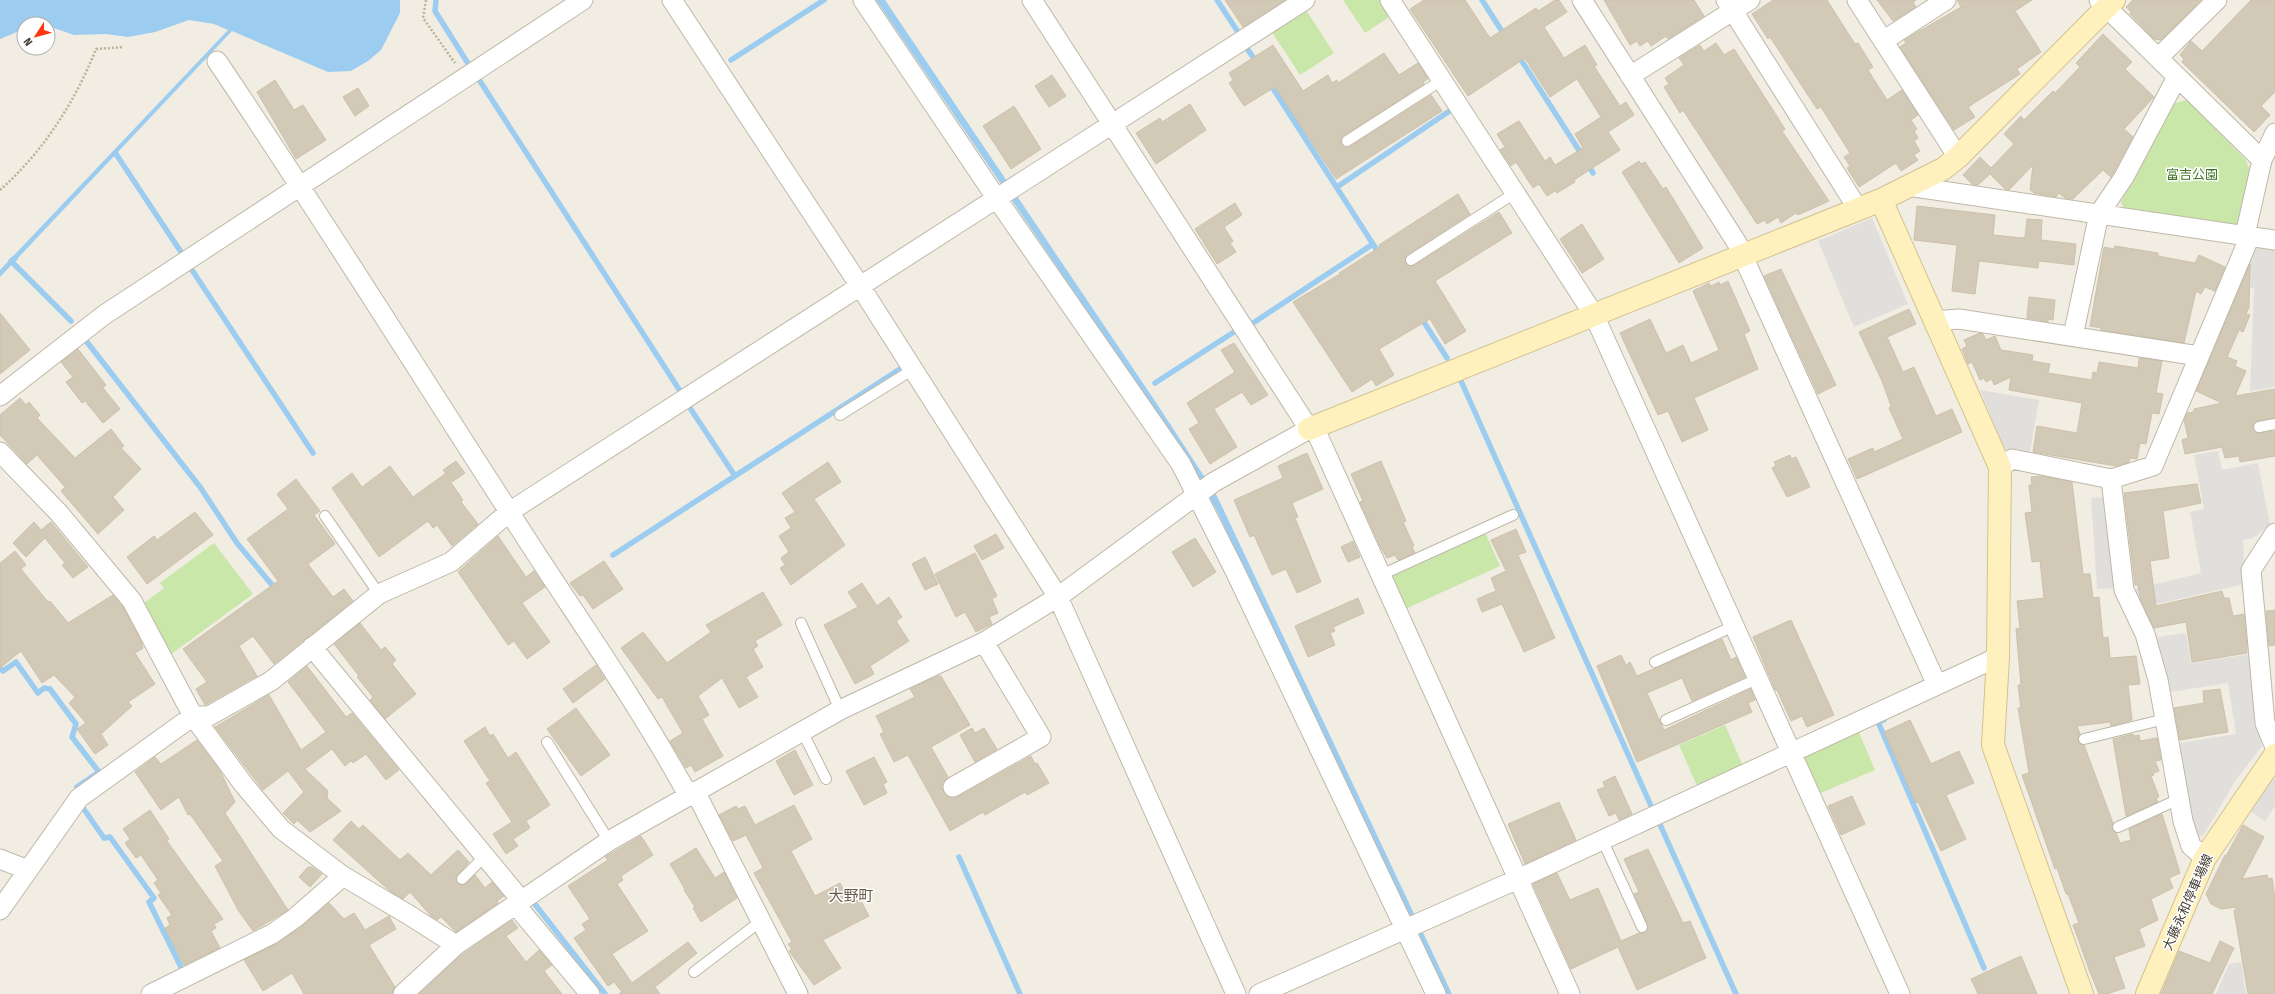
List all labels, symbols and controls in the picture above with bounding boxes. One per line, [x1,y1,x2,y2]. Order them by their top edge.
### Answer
north arrow [16,16,56,56]
text: N [21,35,36,48]
park label: 富吉公園 [2166,167,2218,182]
street label: 大藤永和停車場線 [2159,852,2215,953]
district label: 大野町 [828,887,874,905]

